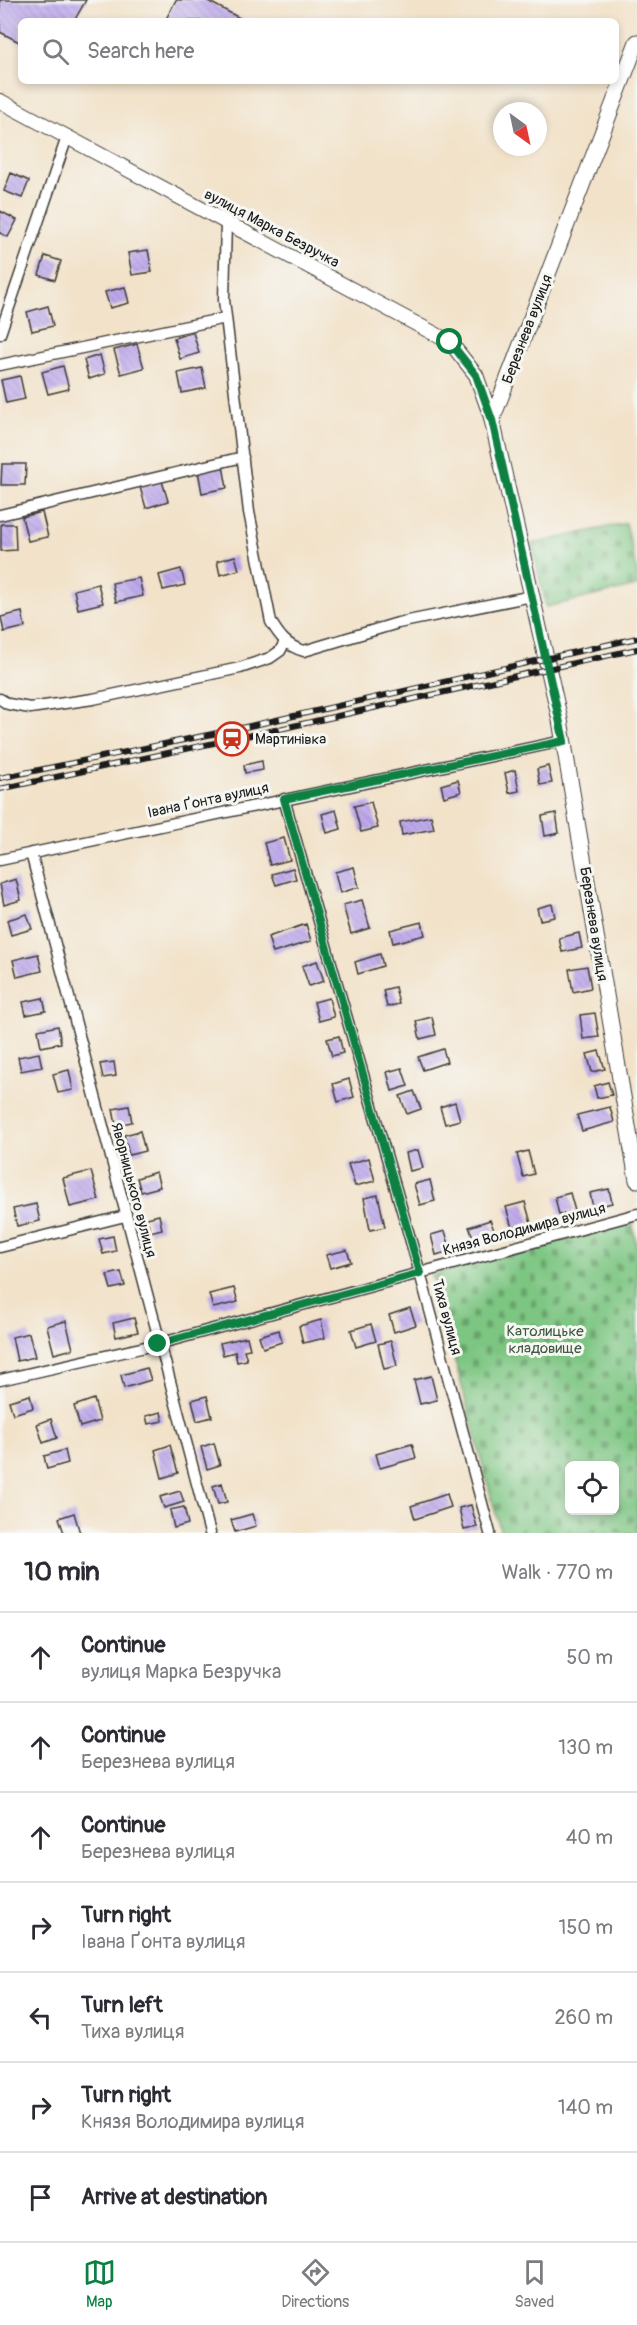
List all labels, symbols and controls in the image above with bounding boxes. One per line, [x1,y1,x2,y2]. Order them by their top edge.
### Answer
search box [18,18,619,84]
icon: search [39,35,72,68]
text: Search here [87,37,194,65]
north arrow [493,102,547,156]
street label: вулиця Марка Безручка [201,185,343,272]
street label: Березнева вулиця [498,272,557,386]
route start [436,328,462,354]
station icon: Мартинівка [214,721,250,757]
place label: Мартинівка [255,730,326,749]
street label: Івана Ґонта вулиця [146,778,270,823]
street label: Березнева вулиця [575,866,612,983]
street label: Яворницького вулиця [106,1121,161,1260]
street label: Князя Володимира вулиця [441,1199,608,1260]
street label: Тиха вулиця [427,1277,466,1357]
park label: Католицьке кладовище [506,1322,584,1358]
route end [144,1330,170,1356]
map controls [565,1461,619,1515]
button: locate [565,1461,619,1515]
text: 10 min [24,1556,100,1588]
text: Walk · 770 m [501,1560,613,1585]
text: Continue [81,1631,165,1659]
icon: ahead [24,1641,57,1674]
text: 50 m [566,1645,613,1670]
text: вулиця Марка Безручка [81,1659,281,1684]
text: Continue [81,1721,165,1749]
icon: ahead [24,1731,57,1764]
text: 130 m [558,1735,613,1760]
text: Березнева вулиця [81,1749,235,1774]
text: Continue [81,1811,165,1839]
icon: ahead [24,1821,57,1854]
text: 40 m [566,1825,613,1850]
text: Березнева вулиця [81,1839,235,1864]
text: Turn right [81,1901,171,1929]
icon: right [24,1911,57,1944]
text: 150 m [559,1915,613,1940]
text: Івана Ґонта вулиця [81,1929,246,1954]
text: Turn left [81,1991,163,2019]
icon: left [24,2001,57,2034]
text: 260 m [554,2005,613,2030]
text: Тиха вулиця [81,2019,184,2044]
text: Turn right [81,2081,171,2109]
icon: right [24,2091,57,2124]
text: 140 m [558,2095,613,2120]
text: Князя Володимира вулиця [81,2109,304,2134]
icon: arrive [24,2181,57,2214]
text: Arrive at destination [81,2183,267,2211]
tab: Map [83,2256,116,2312]
tab: Directions [281,2256,349,2312]
tab: Saved [515,2256,554,2312]

